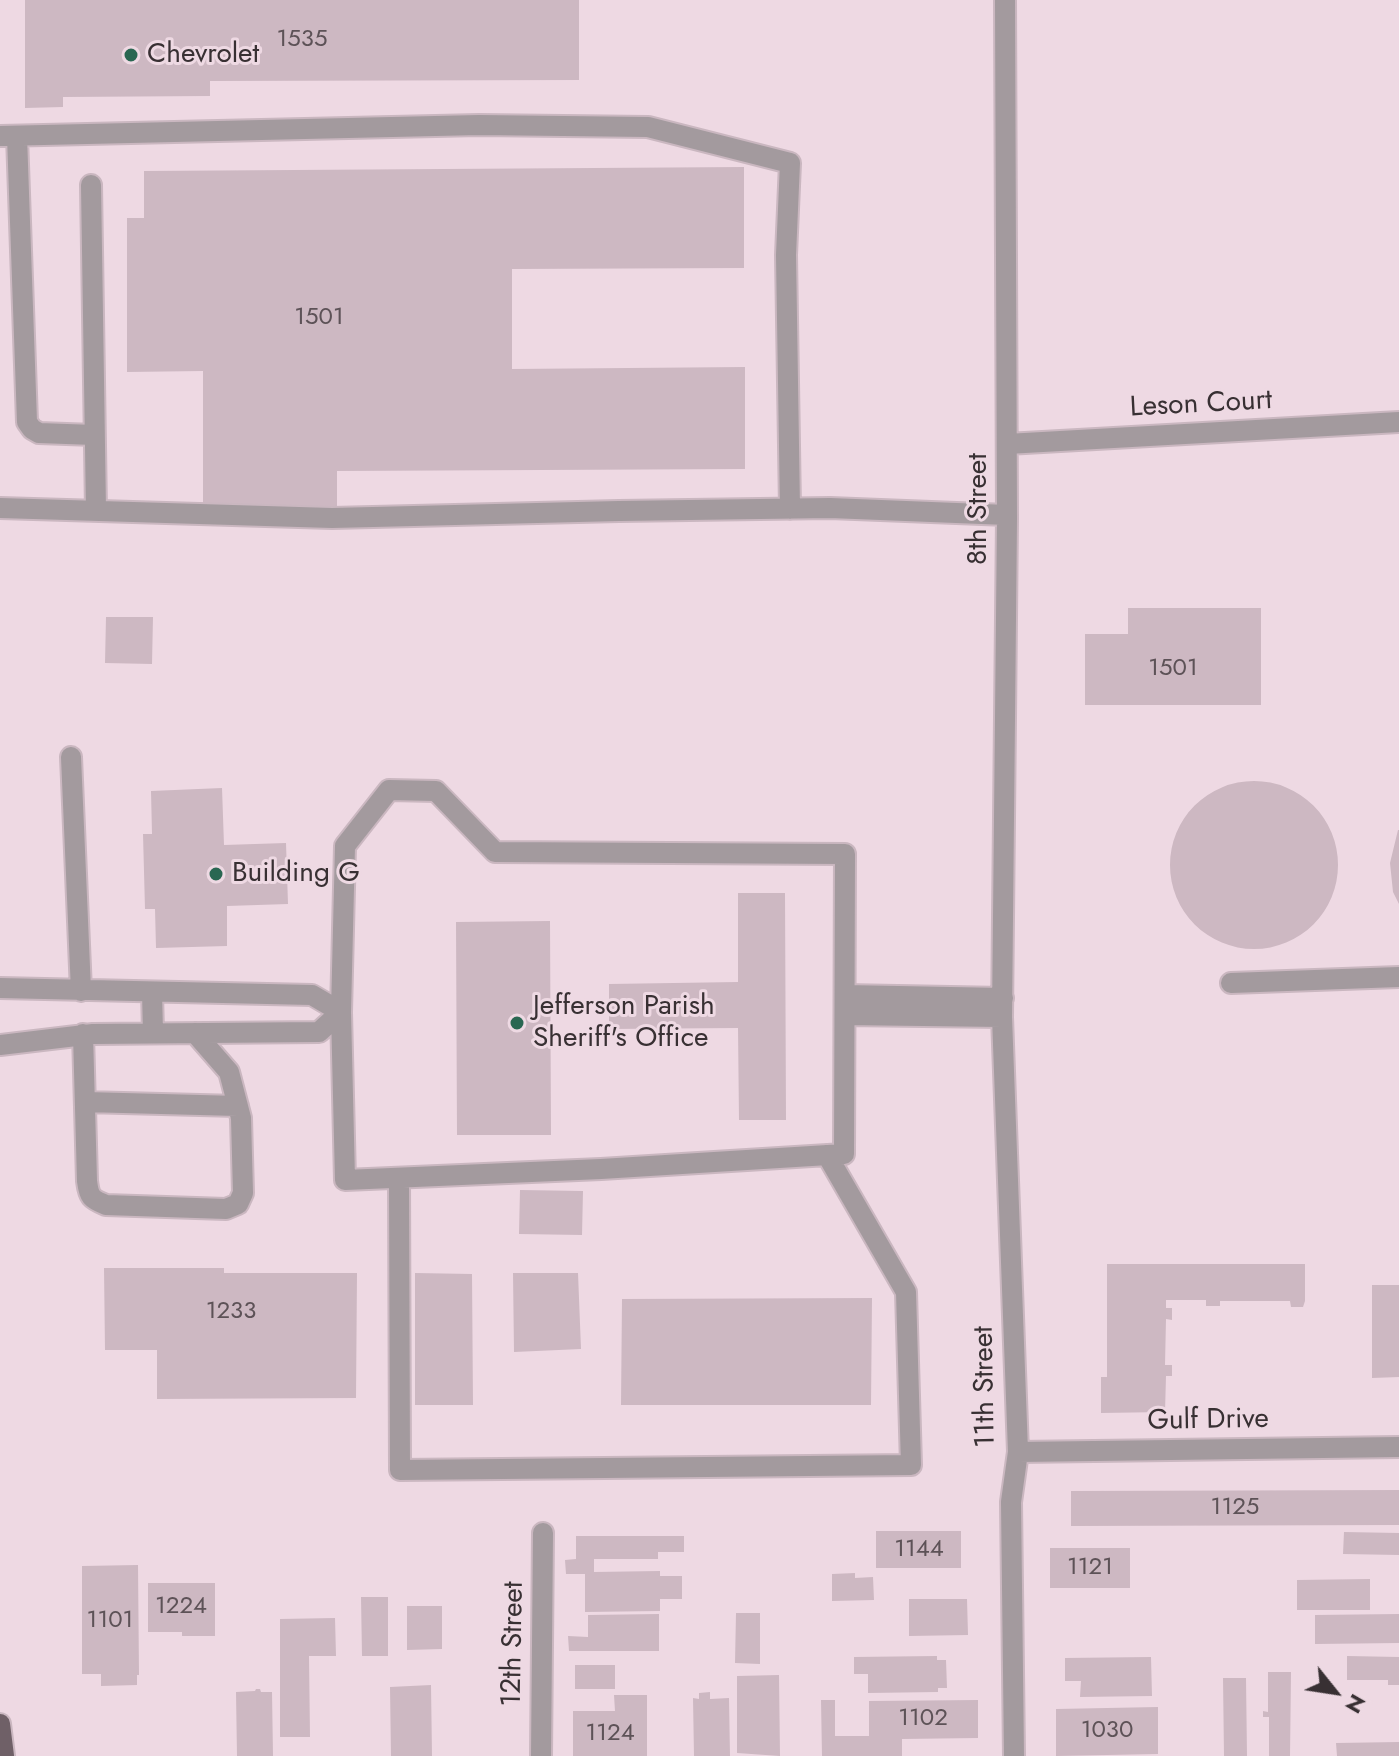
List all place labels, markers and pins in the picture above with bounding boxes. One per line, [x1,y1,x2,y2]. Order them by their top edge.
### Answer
place label: Chevrolet [147,38,259,72]
marker: Chevrolet [122,46,140,64]
place label: Building G [232,857,360,891]
marker: Building G [207,865,225,883]
place label: Jefferson Parish Sheriff's Office [533,990,715,1056]
marker: Jefferson Parish Sheriff's Office [508,1014,526,1032]

